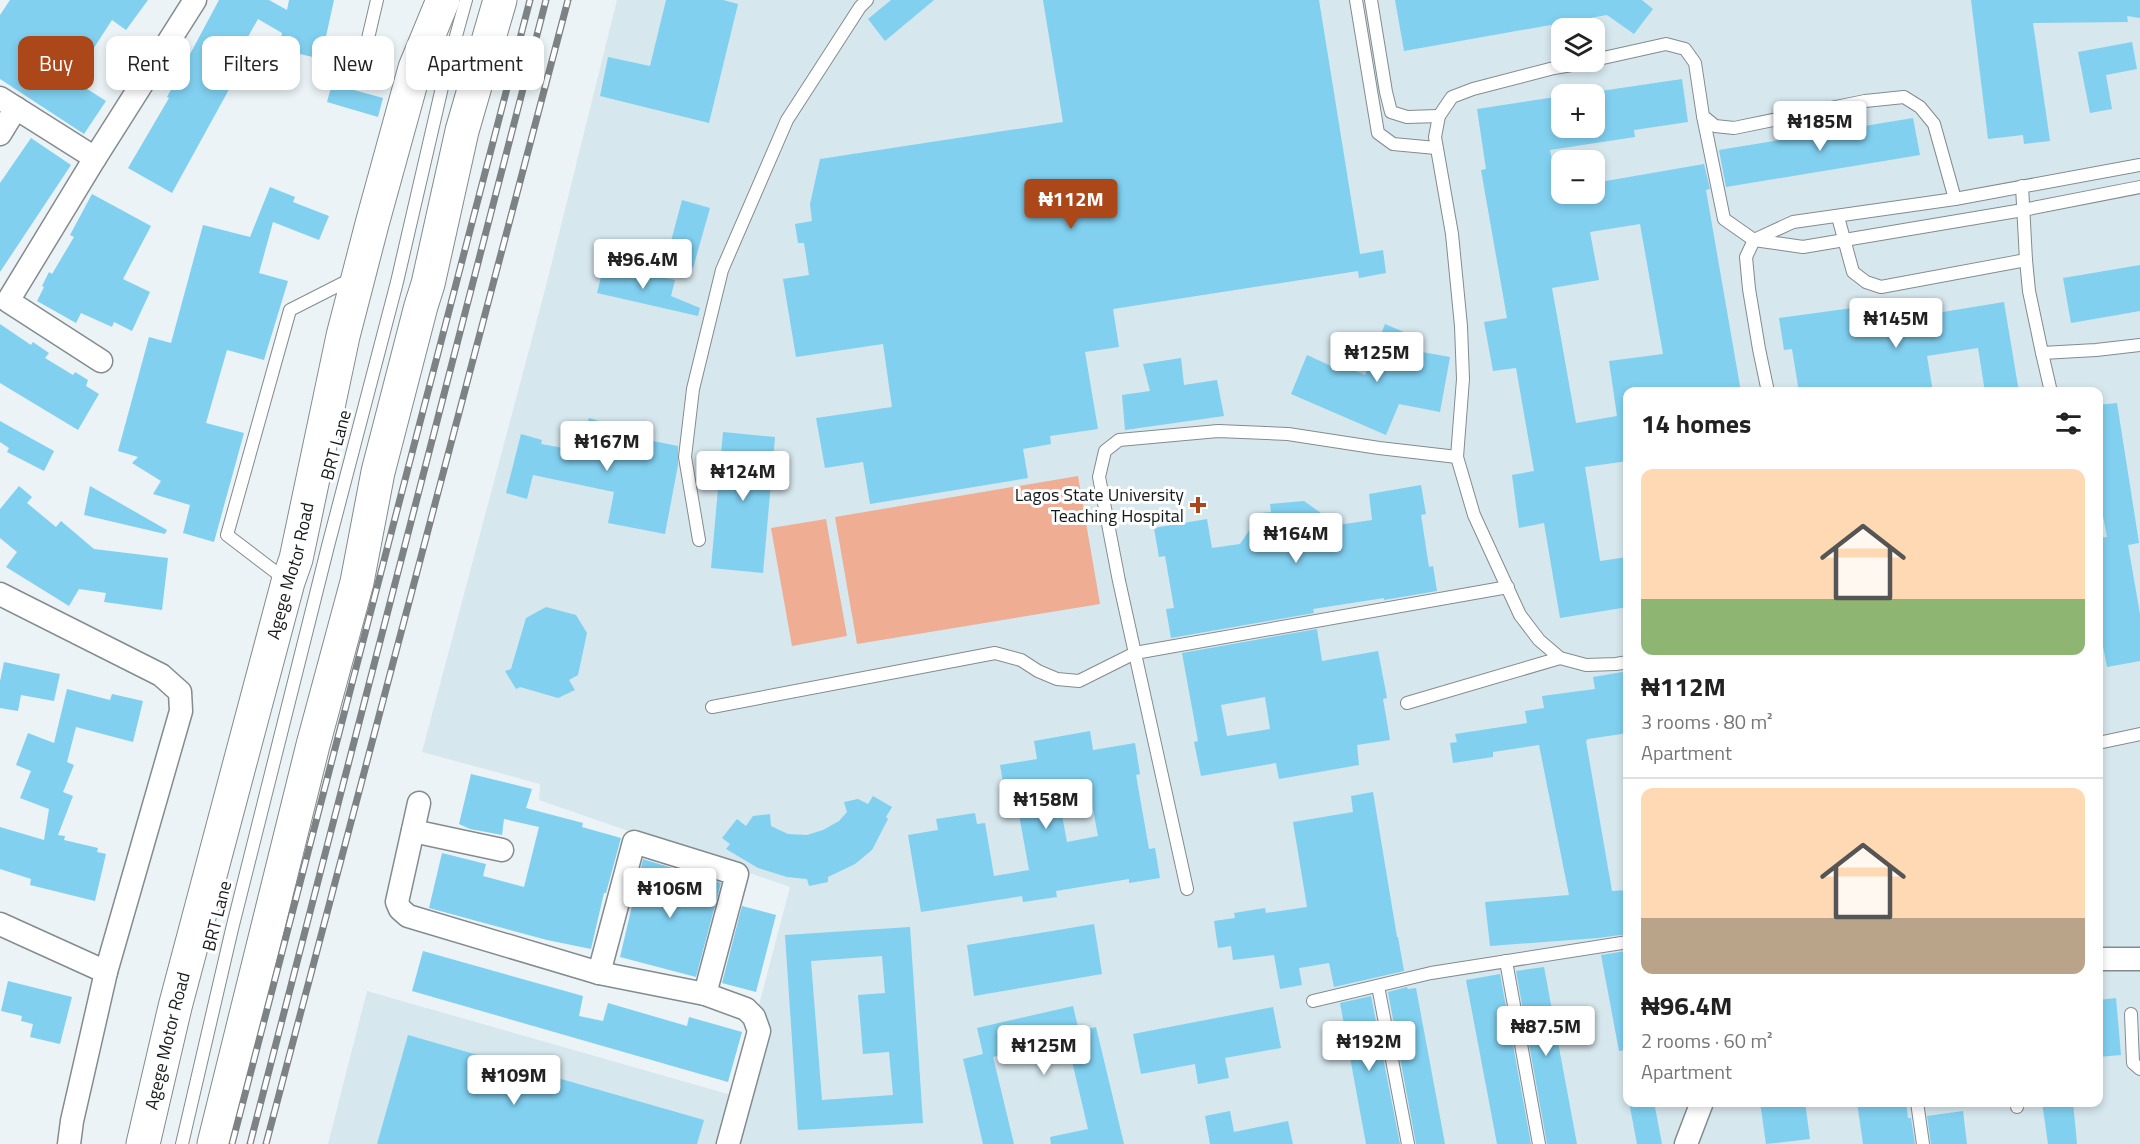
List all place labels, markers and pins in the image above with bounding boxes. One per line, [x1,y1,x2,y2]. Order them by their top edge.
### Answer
pin: ₦185M [1778,101,1862,152]
pin: ₦112M [1029,179,1113,230]
pin: ₦96.4M [594,239,692,290]
pin: ₦145M [1854,298,1938,349]
pin: ₦125M [1335,332,1419,383]
pin: ₦167M [565,421,649,472]
pin: ₦124M [701,451,785,502]
place label: Lagos State University Teaching Hospital [1015,481,1184,529]
marker: Lagos State University Teaching Hospital [1189,496,1207,514]
pin: ₦164M [1254,513,1338,564]
pin: ₦158M [1004,779,1088,830]
pin: ₦106M [628,868,712,919]
pin: ₦87.5M [1497,1006,1595,1057]
pin: ₦192M [1327,1021,1411,1072]
pin: ₦125M [1002,1025,1086,1076]
pin: ₦109M [472,1055,556,1106]

